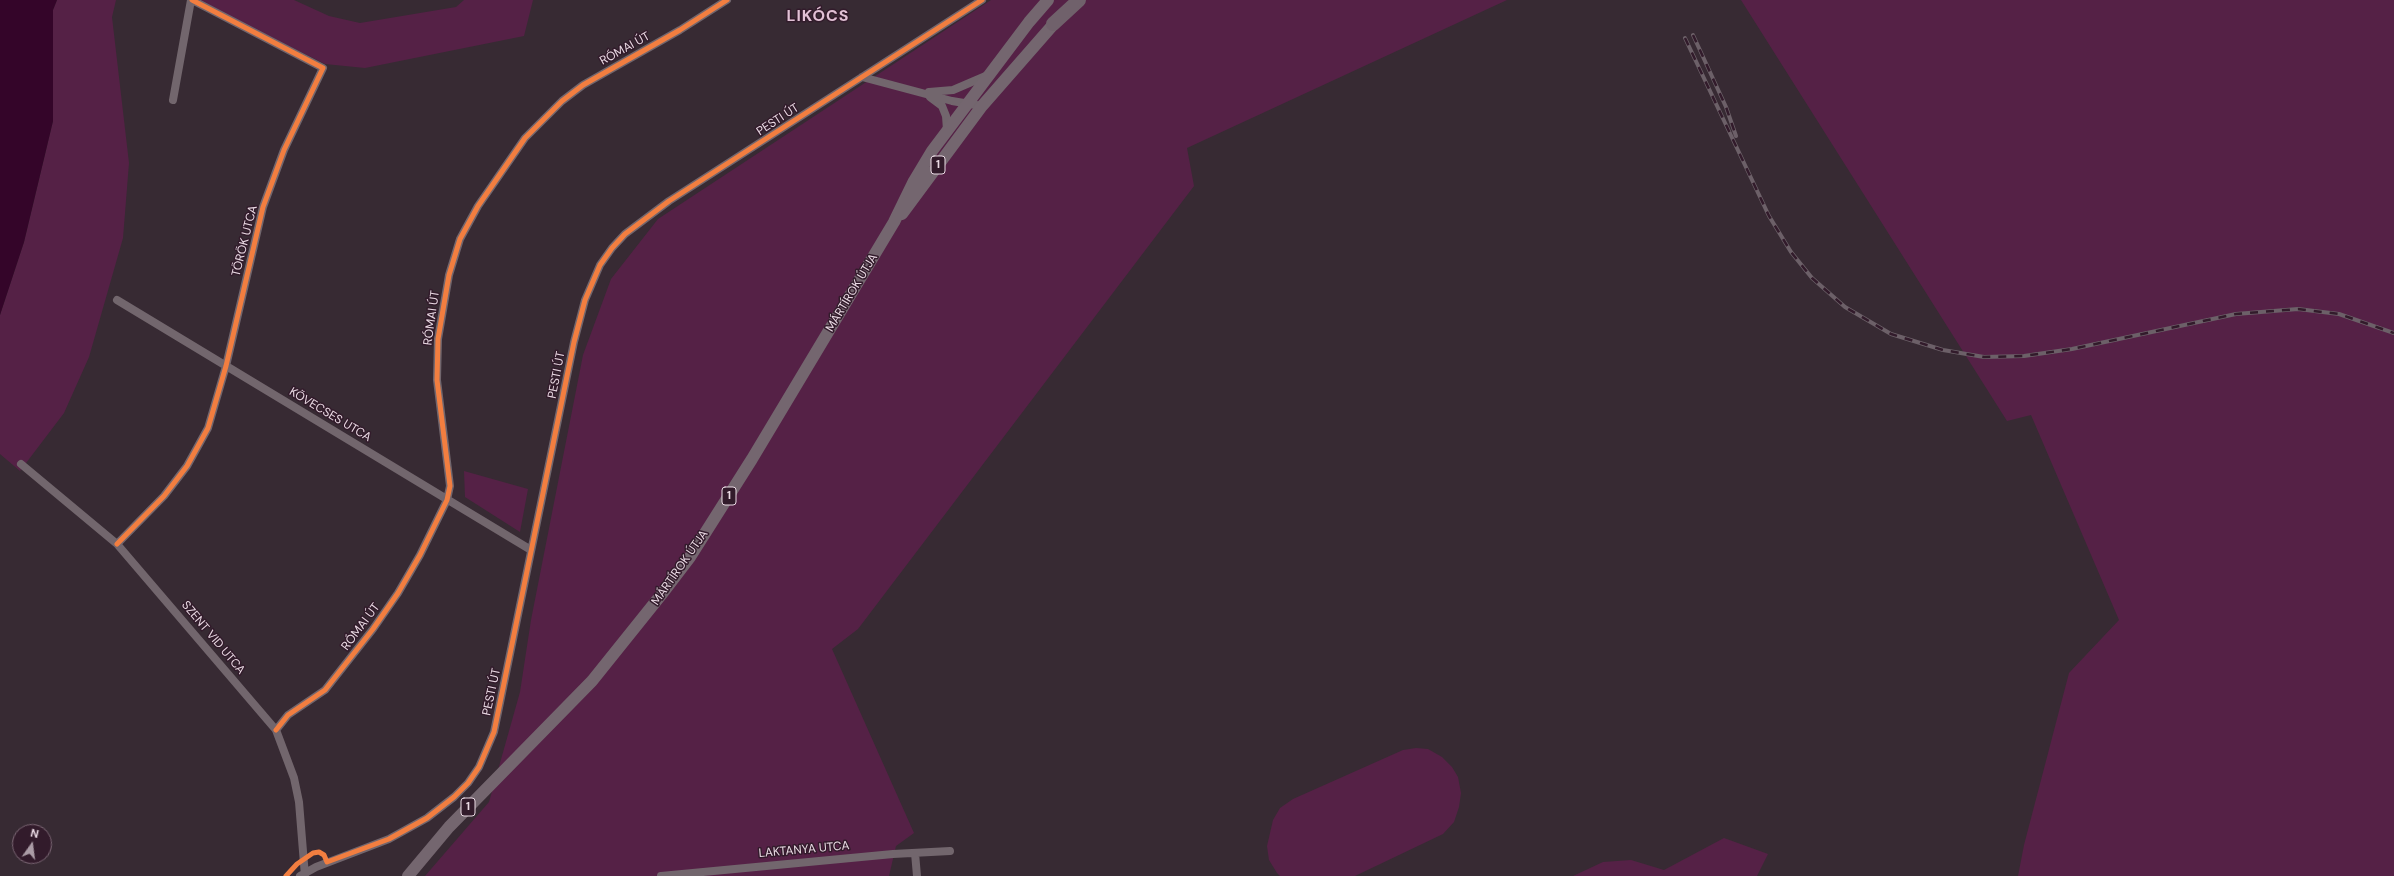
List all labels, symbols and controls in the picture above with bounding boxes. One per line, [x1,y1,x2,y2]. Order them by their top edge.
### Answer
district label: LIKÓCS [787,7,849,27]
street label: RÓMAI ÚT [597,29,653,69]
street label: PESTI ÚT [754,101,802,139]
road number: 1 [931,156,945,174]
street label: TÖRÖK UTCA [229,204,261,278]
street label: MÁRTÍROK ÚTJA [823,251,881,335]
street label: RÓMAI ÚT [421,290,443,346]
street label: PESTI ÚT [545,350,569,400]
street label: KÖVECSES UTCA [286,385,374,445]
road number: 1 [722,487,736,505]
street label: MÁRTÍROK ÚTJA [649,528,711,608]
street label: SZENT VID UTCA [178,598,248,678]
street label: RÓMAI ÚT [339,601,383,653]
street label: PESTI ÚT [480,667,504,717]
road number: 1 [461,798,475,816]
north arrow [12,824,52,864]
text: N [29,826,40,841]
street label: LAKTANYA UTCA [758,839,850,861]

